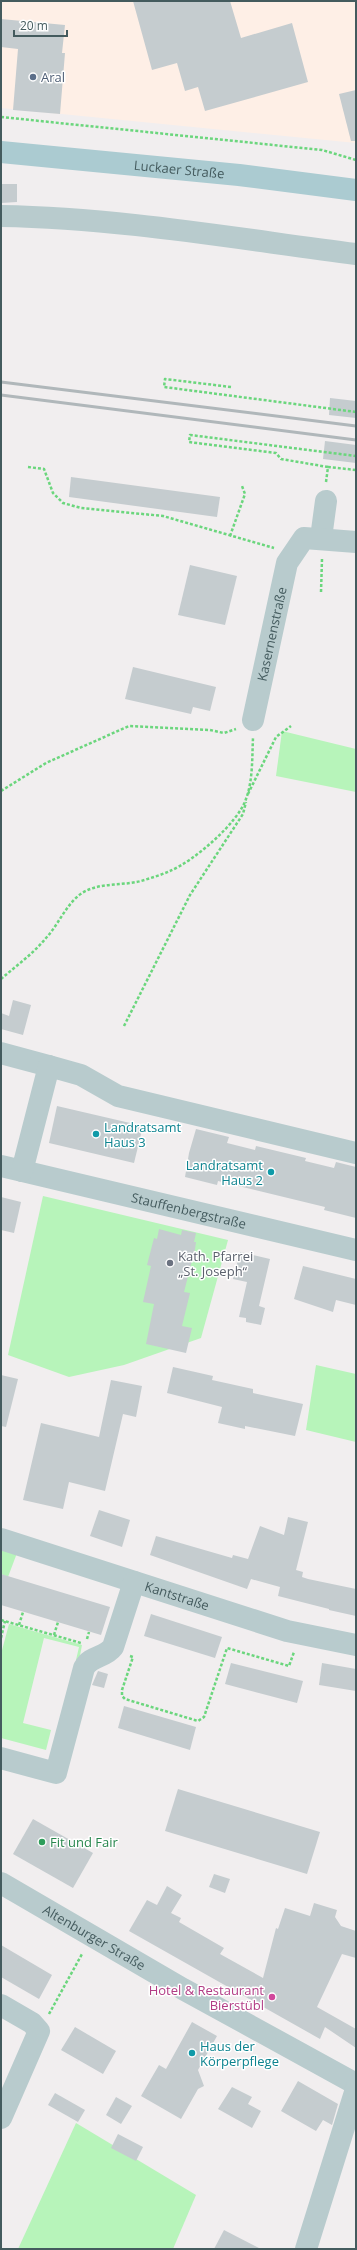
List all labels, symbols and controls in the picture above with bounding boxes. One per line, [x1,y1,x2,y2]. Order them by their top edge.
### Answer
scale bar [14,12,67,38]
text: 20 m [20,17,48,34]
place label: Aral [41,68,65,86]
marker: Aral [28,72,38,82]
street label: Luckaer Straße [133,156,225,183]
street label: Kasernenstraße [253,585,291,683]
place label: Landratsamt Haus 3 [104,1118,182,1151]
marker: Landratsamt Haus 3 [91,1129,101,1139]
place label: Landratsamt Haus 2 [186,1156,263,1189]
marker: Landratsamt Haus 2 [266,1167,276,1177]
street label: Stauffenbergstraße [130,1188,248,1233]
place label: Kath. Pfarrei „St. Joseph“ [178,1247,253,1280]
marker: Kath. Pfarrei „St. Joseph“ [165,1258,175,1268]
street label: Kantstraße [143,1577,212,1614]
place label: Fit und Fair [50,1833,118,1851]
marker: Fit und Fair [37,1837,47,1847]
street label: Altenburger Straße [40,1900,149,1974]
place label: Hotel & Restaurant Bierstübl [149,1981,264,2014]
marker: Hotel & Restaurant Bierstübl [267,1992,277,2002]
place label: Haus der Körperpflege [200,2037,279,2070]
marker: Haus der Körperpflege [187,2048,197,2058]

